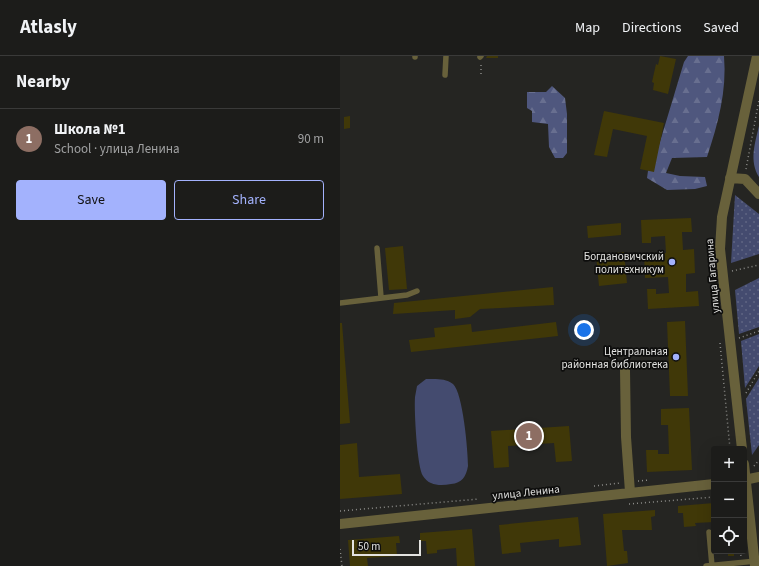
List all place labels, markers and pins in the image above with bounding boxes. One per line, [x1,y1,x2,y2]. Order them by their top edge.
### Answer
place label: Богдановичский политехникум [584,249,664,277]
marker: Богдановичский политехникум [667,257,677,267]
place label: Центральная районная библиотека [561,344,668,372]
marker: Центральная районная библиотека [671,352,681,362]
pin: 1 [516,421,542,451]

